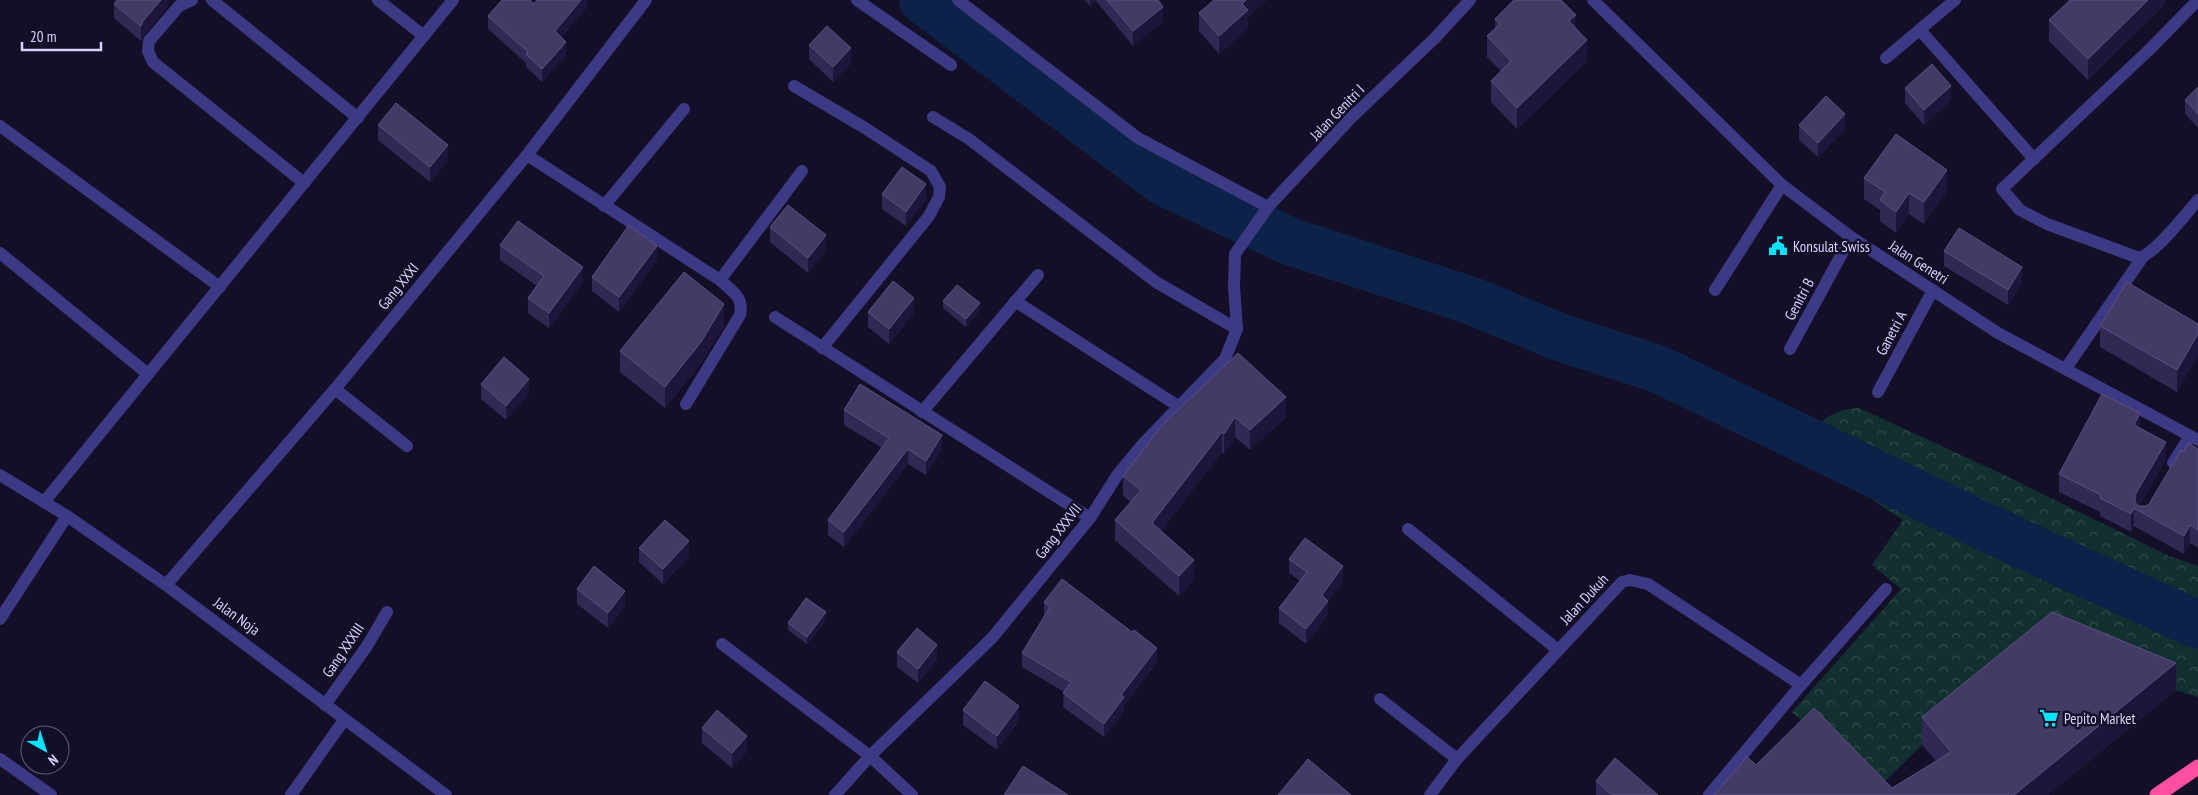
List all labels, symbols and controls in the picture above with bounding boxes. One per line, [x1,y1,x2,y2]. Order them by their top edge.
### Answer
scale bar [22,20,101,52]
text: 20 m [30,27,56,46]
street label: Jalan Genitri I [1305,80,1368,145]
public building icon: Konsulat Swiss [1767,235,1789,257]
street label: Jalan Genetri [1885,235,1952,288]
place label: Konsulat Swiss [1793,237,1870,256]
street label: Gang XXXI [373,259,423,313]
street label: Genitri B [1780,275,1818,323]
street label: Ganetri A [1871,307,1911,358]
street label: Gang XXXVII [1031,500,1085,562]
street label: Jalan Dukuh [1555,570,1612,629]
street label: Jalan Noja [209,592,264,639]
street label: Gang XXXIII [318,619,368,681]
supermarket icon: Pepito Market [2038,707,2060,729]
place label: Pepito Market [2064,709,2136,728]
north arrow [20,725,70,775]
text: N [45,751,62,769]

